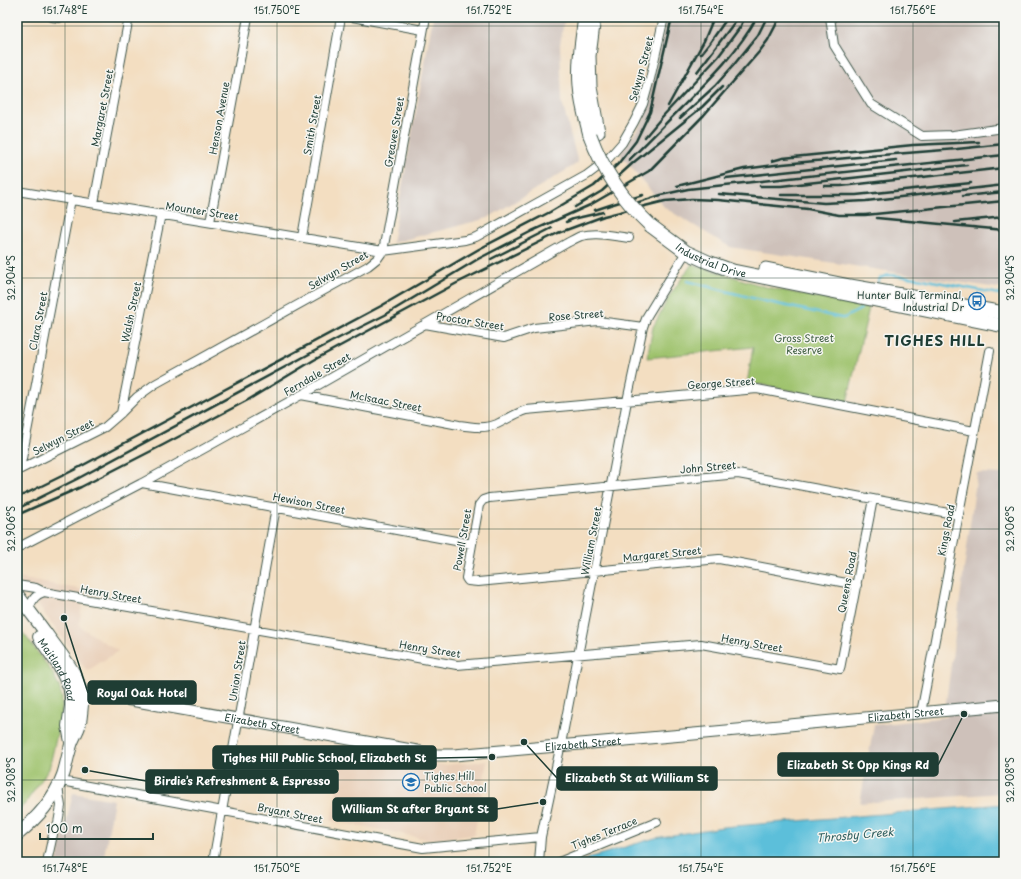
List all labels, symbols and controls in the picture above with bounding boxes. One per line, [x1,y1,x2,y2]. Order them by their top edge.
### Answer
text: 151.748°E [42,2,88,17]
text: 151.750°E [254,2,300,17]
text: 151.752°E [466,2,512,17]
text: 151.754°E [678,2,724,17]
text: 151.756°E [890,2,936,17]
street label: Selwyn Street [625,35,656,103]
street label: Margaret Street [87,68,116,148]
street label: Henson Avenue [205,80,232,156]
street label: Smith Street [299,94,324,156]
street label: Greaves Street [380,96,407,168]
street label: Mounter Street [165,197,240,224]
street label: Industrial Drive [673,239,748,280]
street label: Selwyn Street [305,246,371,293]
text: 32.904°S [3,255,18,301]
text: 32.904°S [1002,255,1017,301]
street label: Walsh Street [117,280,144,344]
place label: Hunter Bulk Terminal, Industrial Dr [857,287,964,314]
street label: Clara Street [24,290,51,352]
bus stop icon: Hunter Bulk Terminal, Industrial Dr [967,291,987,311]
street label: Rose Street [548,305,604,324]
street label: Proctor Street [435,308,505,333]
park label: Gross Street Reserve [774,330,834,357]
district label: TIGHES HILL [884,330,986,351]
street label: Ferndale Street [281,348,353,399]
street label: George Street [687,373,755,392]
street label: McIsaac Street [349,386,423,415]
street label: Selwyn Street [29,415,96,458]
street label: John Street [679,457,737,476]
street label: Hewison Street [272,488,346,517]
street label: Kings Road [933,502,958,557]
street label: William Street [577,505,604,576]
text: 32.906°S [3,506,18,552]
text: 32.906°S [1002,506,1017,552]
street label: Powell Street [449,508,474,572]
street label: Margaret Street [622,542,702,565]
street label: Queens Road [833,550,860,614]
street label: Henry Street [79,581,143,606]
street label: Henry Street [720,630,784,655]
street label: Maitland Road [35,635,79,702]
street label: Henry Street [398,636,462,661]
street label: Union Street [224,639,249,702]
callout: Royal Oak Hotel [88,681,196,704]
text: Royal Oak Hotel [97,684,187,701]
street label: Elizabeth Street [867,703,944,725]
street label: Elizabeth Street [224,709,301,737]
street label: Elizabeth Street [544,732,622,754]
callout: Tighes Hill Public School, Elizabeth St [213,746,436,769]
text: Tighes Hill Public School, Elizabeth St [222,749,426,766]
callout: Elizabeth St Opp Kings Rd [778,753,938,776]
text: Elizabeth St Opp Kings Rd [787,756,929,773]
text: 32.908°S [3,757,18,803]
text: 32.908°S [1002,757,1017,803]
callout: Elizabeth St at William St [557,767,717,790]
place label: Tighes Hill Public School [424,768,487,795]
text: Elizabeth St at William St [565,769,709,786]
callout: Birdie’s Refreshment & Espresso [146,770,338,793]
text: Birdie’s Refreshment & Espresso [154,772,331,789]
school or university icon: Tighes Hill Public School [401,772,421,792]
callout: William St after Bryant St [333,798,497,821]
street label: Bryant Street [256,799,324,826]
text: William St after Bryant St [341,800,489,817]
street label: Tighes Terrace [569,812,639,853]
scale bar [40,815,153,841]
text: 100 m [46,819,83,837]
water label: Throsby Creek [816,823,895,846]
text: 151.748°E [42,860,88,875]
text: 151.750°E [254,860,300,875]
text: 151.752°E [466,860,512,875]
text: 151.754°E [678,860,724,875]
text: 151.756°E [890,860,936,875]

